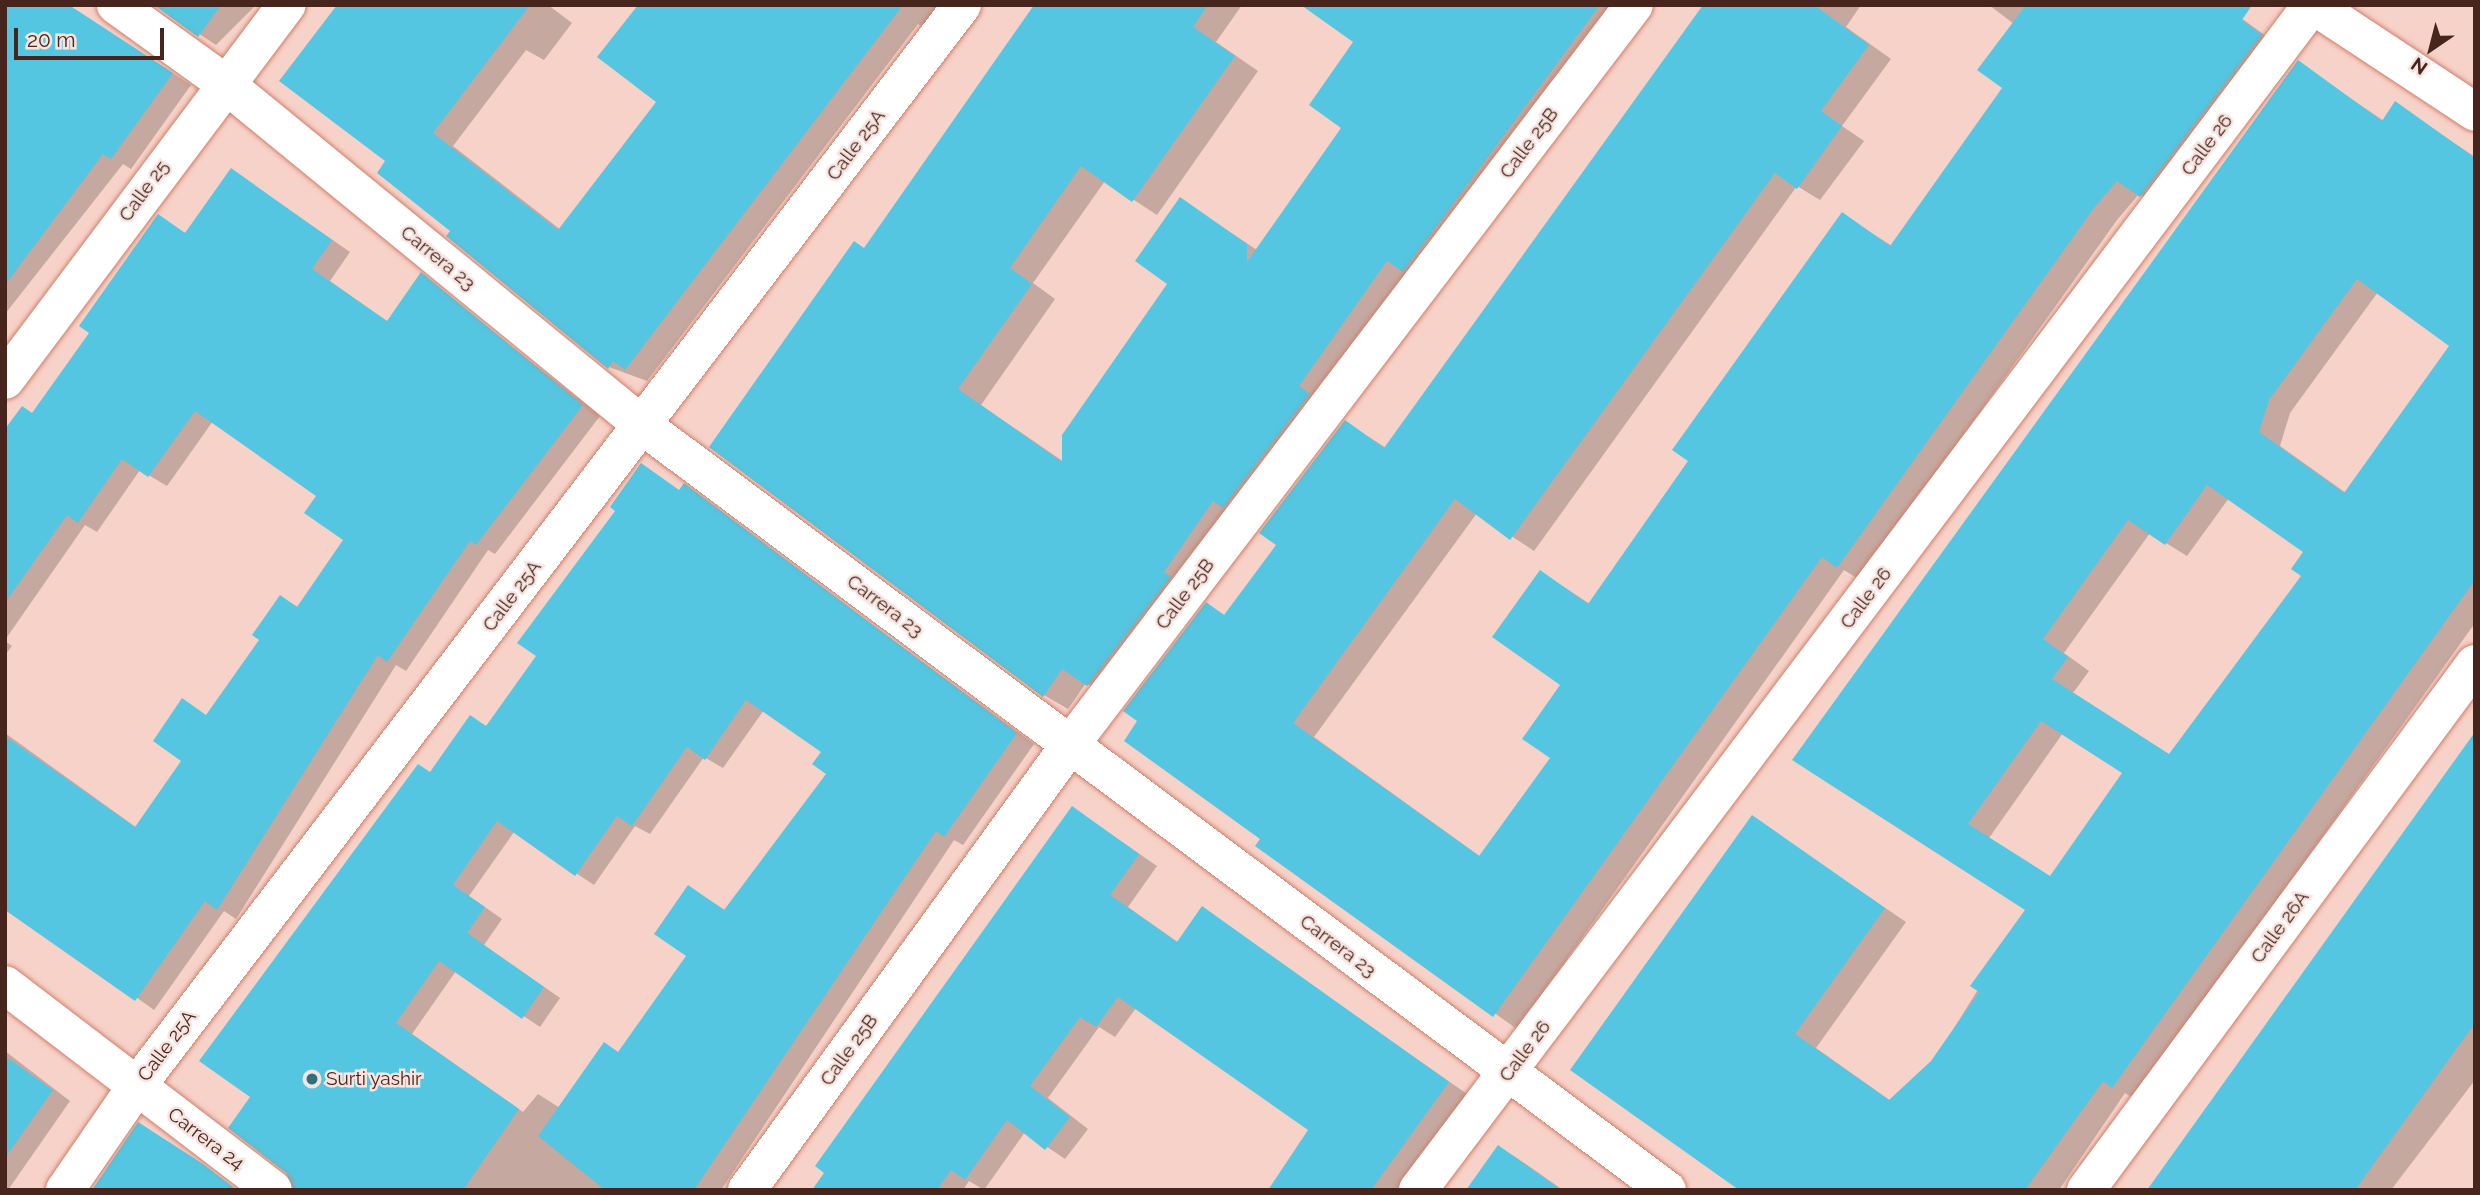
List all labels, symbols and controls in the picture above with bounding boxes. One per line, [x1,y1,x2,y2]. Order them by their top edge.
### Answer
scale bar [18,14,168,58]
north arrow [2396,14,2466,84]
text: 20 m [27,27,75,52]
text: N [2407,53,2431,79]
street label: Calle 25B [1495,103,1563,183]
street label: Calle 25A [822,105,890,185]
street label: Calle 26 [2177,110,2237,180]
street label: Calle 25 [114,156,174,226]
street label: Carrera 23 [396,221,480,295]
street label: Calle 25B [1151,554,1219,634]
street label: Calle 25A [478,556,546,636]
street label: Calle 26 [1836,563,1896,633]
street label: Carrera 23 [842,570,928,642]
street label: Calle 26A [2246,886,2314,968]
street label: Carrera 23 [1295,910,1381,982]
street label: Calle 25A [133,1006,201,1086]
street label: Calle 25B [815,1010,883,1090]
street label: Calle 26 [1495,1016,1555,1086]
place label: Surti yashir [326,1068,422,1090]
marker: Surti yashir [304,1071,320,1087]
street label: Carrera 24 [163,1103,249,1175]

